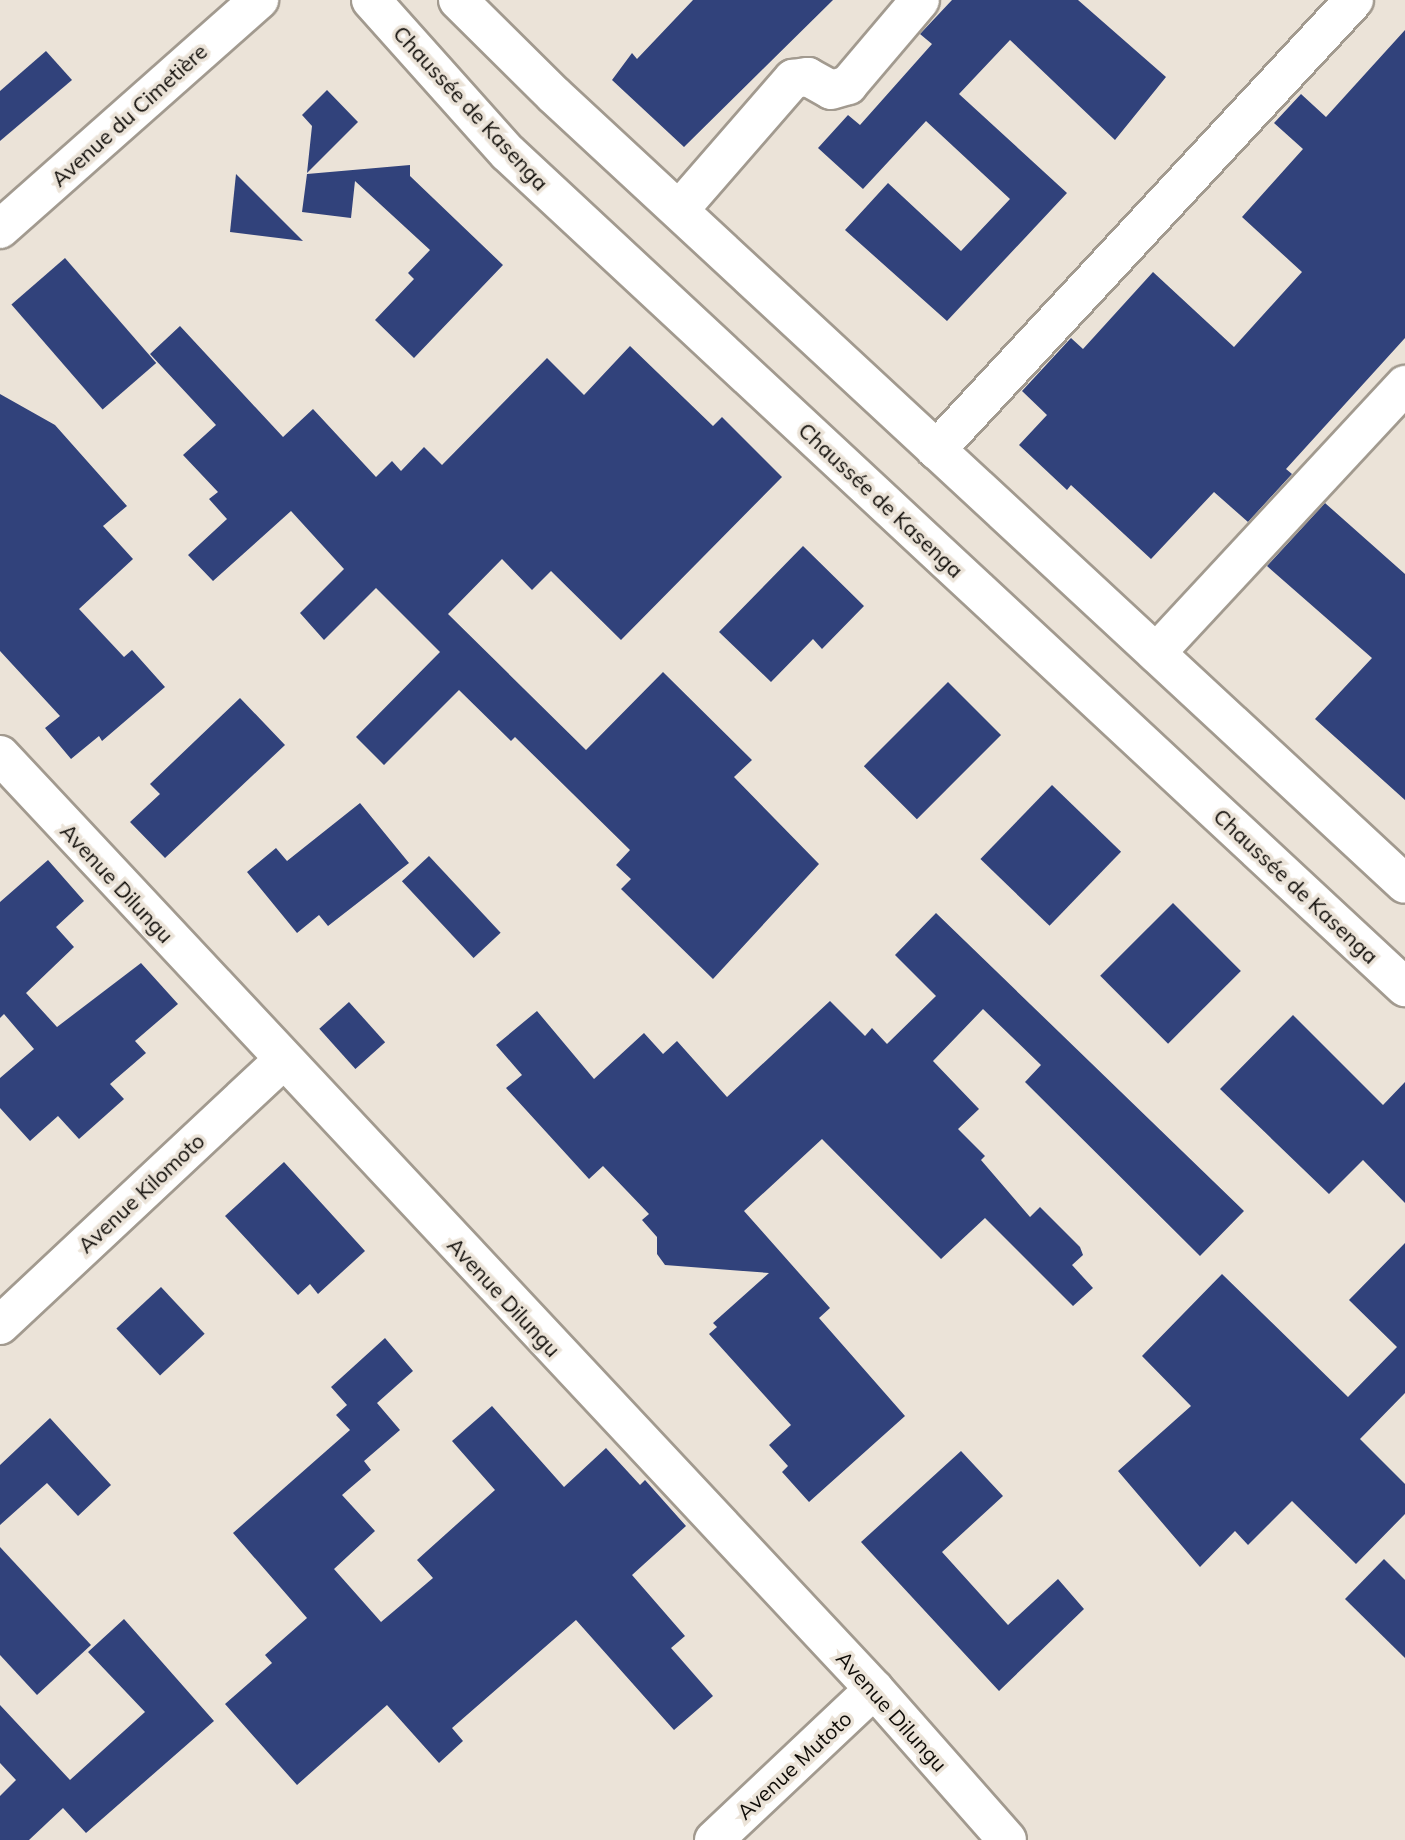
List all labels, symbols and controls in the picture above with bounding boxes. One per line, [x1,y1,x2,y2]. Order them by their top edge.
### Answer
street label: Chaussée de Kasenga [388,21,554,195]
street label: Avenue du Cimetière [46,38,212,192]
street label: Chaussée de Kasenga [794,417,968,583]
street label: Chaussée de Kasenga [1209,803,1383,969]
street label: Avenue Dilungu [55,818,179,948]
street label: Avenue Kilomoto [73,1128,209,1258]
street label: Avenue Dilungu [442,1232,566,1362]
street label: Avenue Dilungu [831,1646,953,1776]
street label: Avenue Mutoto [732,1706,856,1824]

